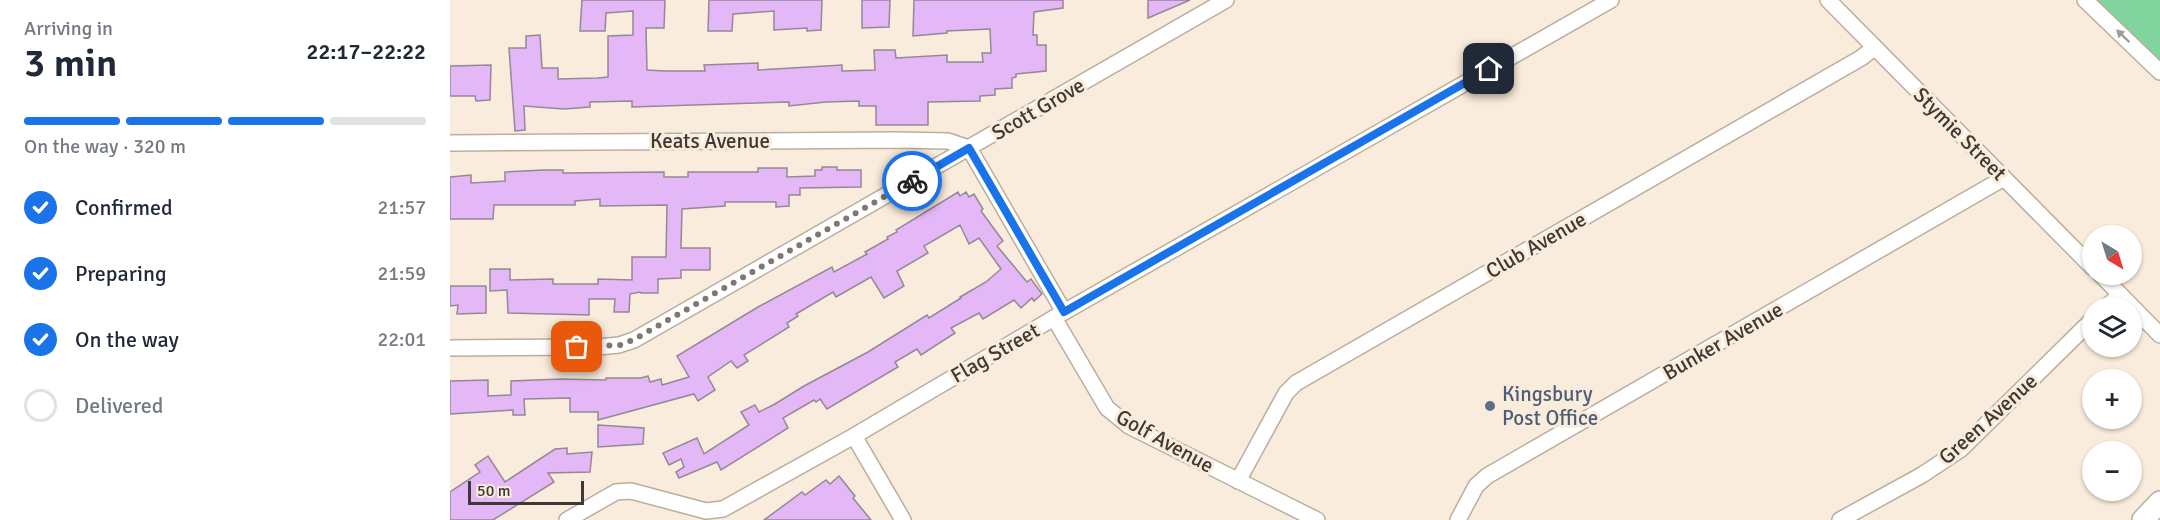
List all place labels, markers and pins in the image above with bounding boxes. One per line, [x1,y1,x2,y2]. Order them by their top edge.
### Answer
pin [1463,43,1514,94]
pin [551,321,602,372]
place label: Kingsbury Post Office [1502,381,1598,431]
marker: Kingsbury Post Office [1483,399,1497,413]

